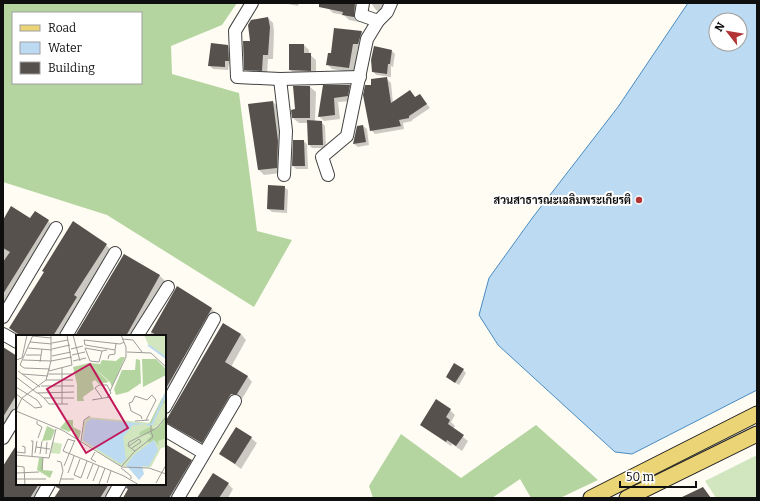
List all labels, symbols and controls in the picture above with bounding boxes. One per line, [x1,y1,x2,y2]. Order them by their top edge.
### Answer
legend [12,12,142,84]
north arrow [708,12,748,52]
text: N [712,20,728,34]
text: Road [48,21,76,35]
text: Water [48,41,83,55]
text: Building [48,61,95,75]
place label: สวนสาธารณะเฉลิมพระเกียรติ [494,192,631,207]
marker: สวนสาธารณะเฉลิมพระเกียรติ [634,195,644,205]
inset map [16,335,166,485]
scale bar [620,463,696,489]
text: 50 m [626,470,655,484]

